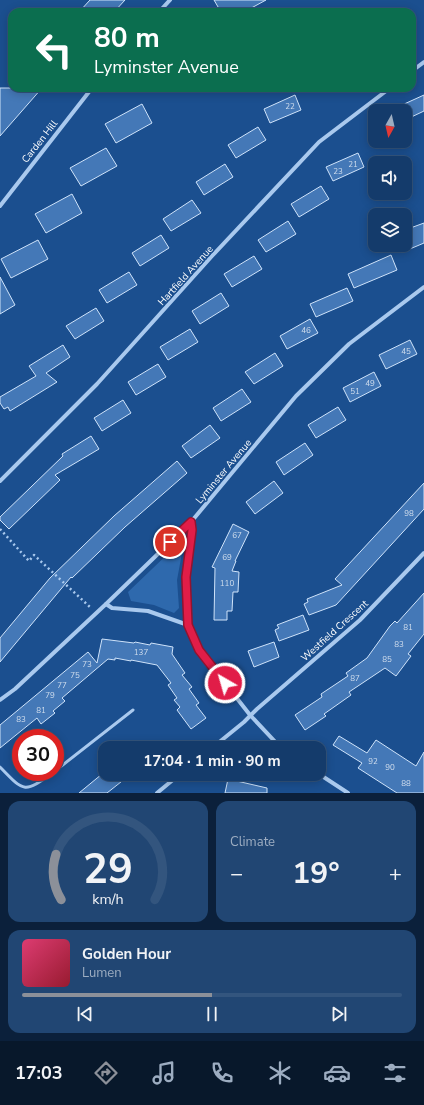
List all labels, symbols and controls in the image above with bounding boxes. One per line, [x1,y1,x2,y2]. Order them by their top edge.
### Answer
text: 80 m [94,19,160,57]
icon: left [28,24,80,76]
text: Lyminster Avenue [94,55,239,79]
house number: 22 [285,101,295,112]
north arrow [368,104,412,148]
map controls [368,104,412,252]
street label: Carden Hill [19,117,61,166]
button: sound [368,156,412,200]
house number: 21 [348,159,358,170]
house number: 23 [333,166,343,177]
button: layers [368,208,412,252]
street label: Hartfield Avenue [155,243,217,309]
house number: 46 [301,325,311,336]
house number: 45 [401,346,411,357]
house number: 49 [365,378,375,389]
house number: 51 [350,386,360,397]
street label: Lyminster Avenue [193,436,255,507]
house number: 98 [404,508,414,519]
pin [153,525,187,559]
house number: 67 [232,530,242,541]
icon: arrive [159,531,181,553]
house number: 69 [222,552,232,563]
house number: 110 [220,578,234,589]
street label: Westfield Crescent [298,597,372,665]
house number: 81 [403,622,413,633]
house number: 83 [394,639,404,650]
house number: 137 [134,647,148,658]
house number: 85 [382,654,392,665]
house number: 73 [82,659,92,670]
position arrow [204,662,246,704]
house number: 75 [70,670,80,681]
house number: 87 [350,673,360,684]
house number: 77 [57,680,67,691]
house number: 79 [45,690,55,701]
house number: 81 [36,705,46,716]
house number: 83 [16,714,26,725]
speed limit sign: 30 [12,729,64,781]
text: 17:04 · 1 min · 90 m [143,751,281,771]
house number: 92 [368,756,378,767]
house number: 90 [385,762,395,773]
house number: 88 [401,778,411,789]
text: Climate [230,833,275,851]
text: 29 [83,840,133,897]
text: 19° [292,853,340,894]
text: − [230,859,243,889]
text: + [389,859,402,889]
text: km/h [92,889,124,908]
text: Golden Hour [82,944,171,964]
text: Lumen [82,964,122,982]
icon: previous [74,1003,96,1025]
icon: pause [201,1003,223,1025]
icon: next [328,1003,350,1025]
icon: directions [92,1059,120,1087]
icon: music [150,1059,178,1087]
icon: phone [208,1059,236,1087]
icon: climate [266,1059,294,1087]
icon: car [323,1059,351,1087]
icon: filters [381,1059,409,1087]
text: 17:03 [15,1061,63,1085]

